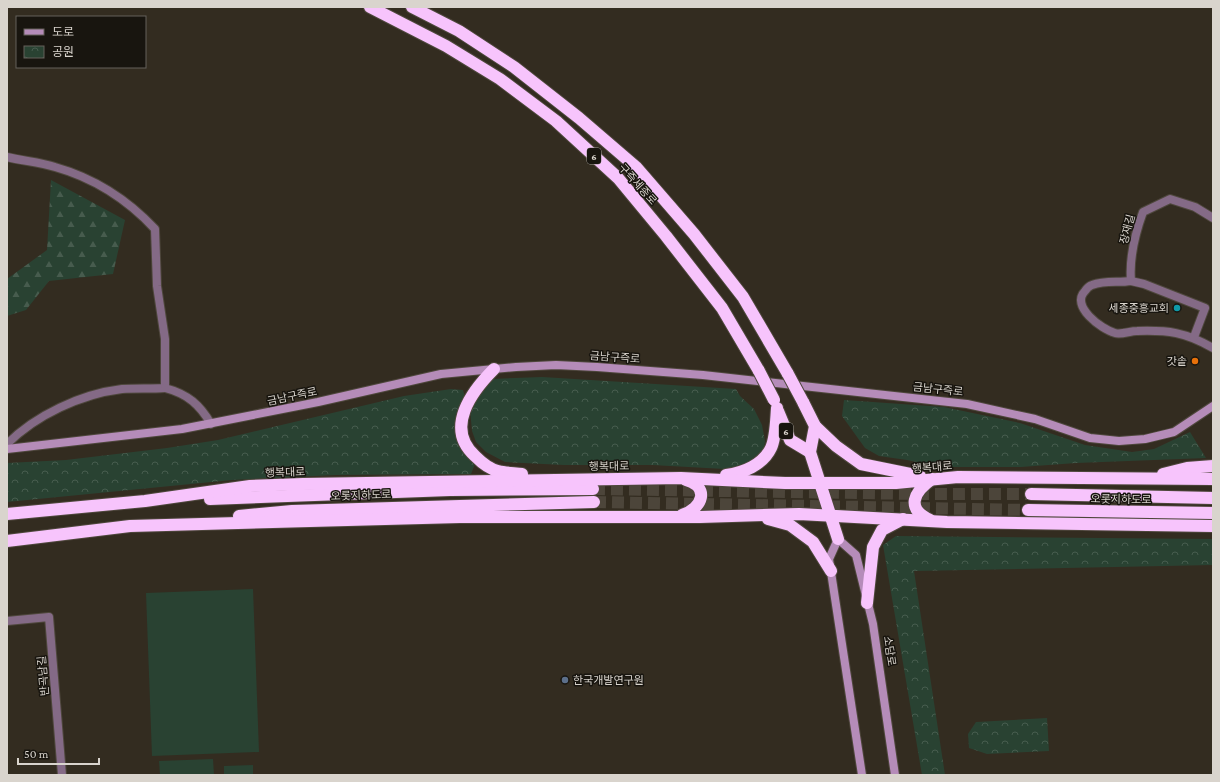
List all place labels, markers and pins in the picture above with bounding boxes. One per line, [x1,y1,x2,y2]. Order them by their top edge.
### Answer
place label: 세종중흥교회 [1108,302,1169,314]
marker: 세종중흥교회 [1172,303,1182,313]
place label: 갓솥 [1167,355,1187,367]
marker: 갓솥 [1190,356,1200,366]
place label: 한국개발연구원 [573,674,644,686]
marker: 한국개발연구원 [560,675,570,685]

